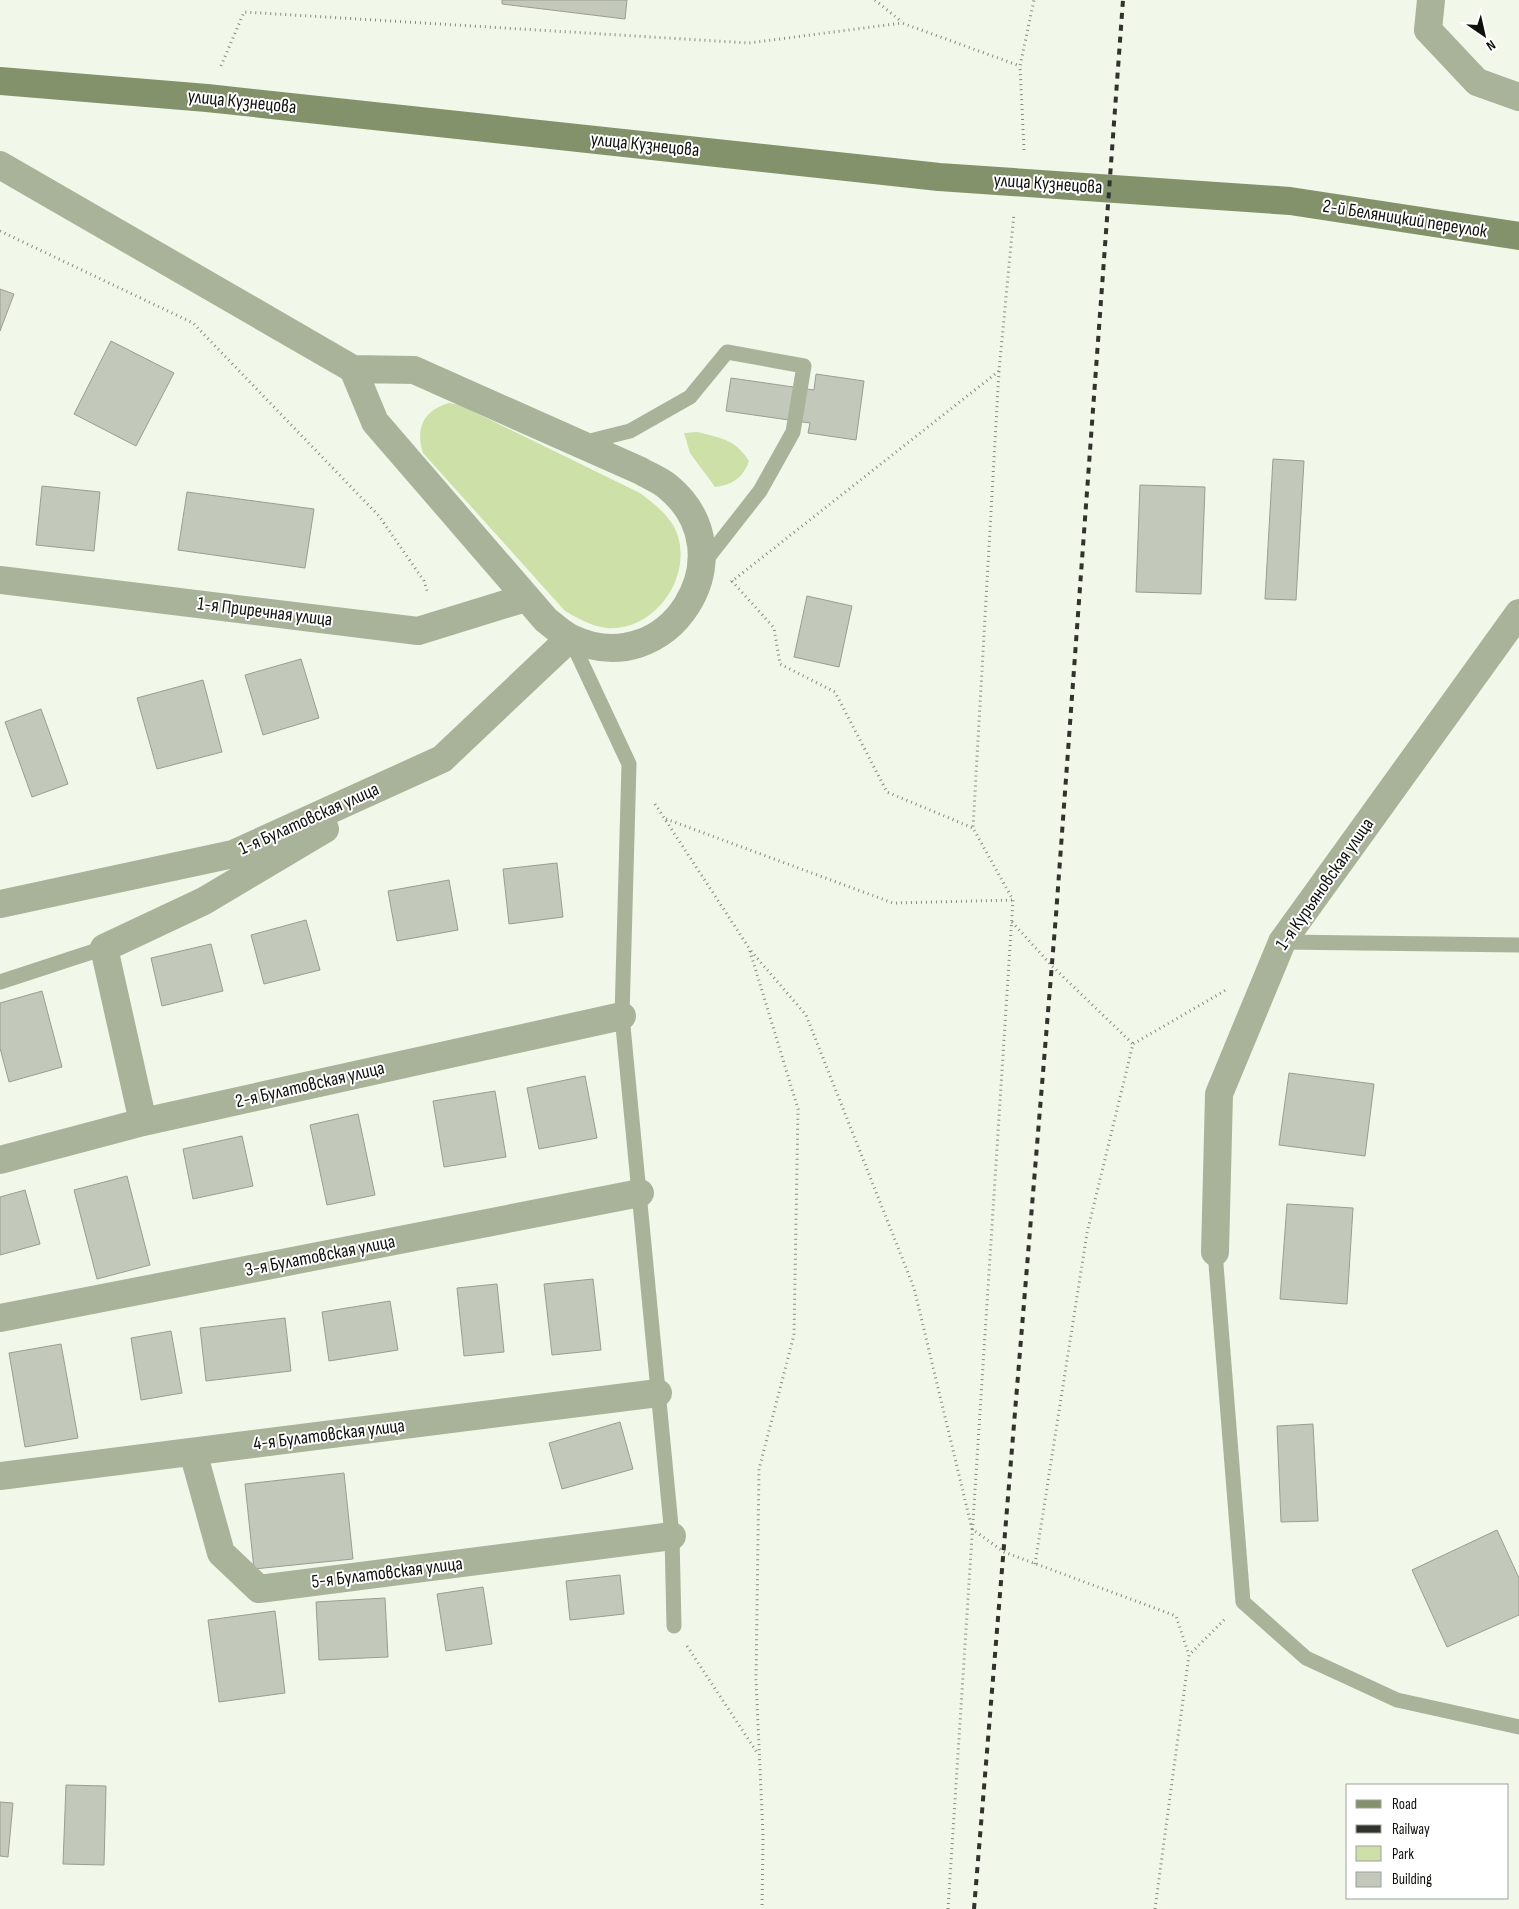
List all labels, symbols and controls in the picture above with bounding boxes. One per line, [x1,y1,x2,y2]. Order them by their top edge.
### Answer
north arrow [1459,10,1509,60]
text: N [1483,36,1499,55]
street label: улица Кузнецова [187,85,297,119]
street label: улица Кузнецова [590,128,700,162]
street label: улица Кузнецова [993,169,1103,199]
street label: 2-й Беляницкий переулок [1321,195,1490,243]
street label: 1-я Приречная улица [196,592,334,632]
street label: 1-я Булатовская улица [235,778,383,860]
street label: 1-я Курьяновская улица [1271,814,1379,954]
street label: 2-я Булатовская улица [233,1057,387,1113]
street label: 3-я Булатовская улица [243,1230,397,1282]
street label: 4-я Булатовская улица [252,1414,406,1456]
street label: 5-я Булатовская улица [310,1552,464,1594]
legend [1346,1784,1509,1899]
text: Road [1392,1795,1417,1814]
text: Railway [1392,1820,1430,1839]
text: Park [1392,1845,1414,1864]
text: Building [1392,1870,1432,1889]

